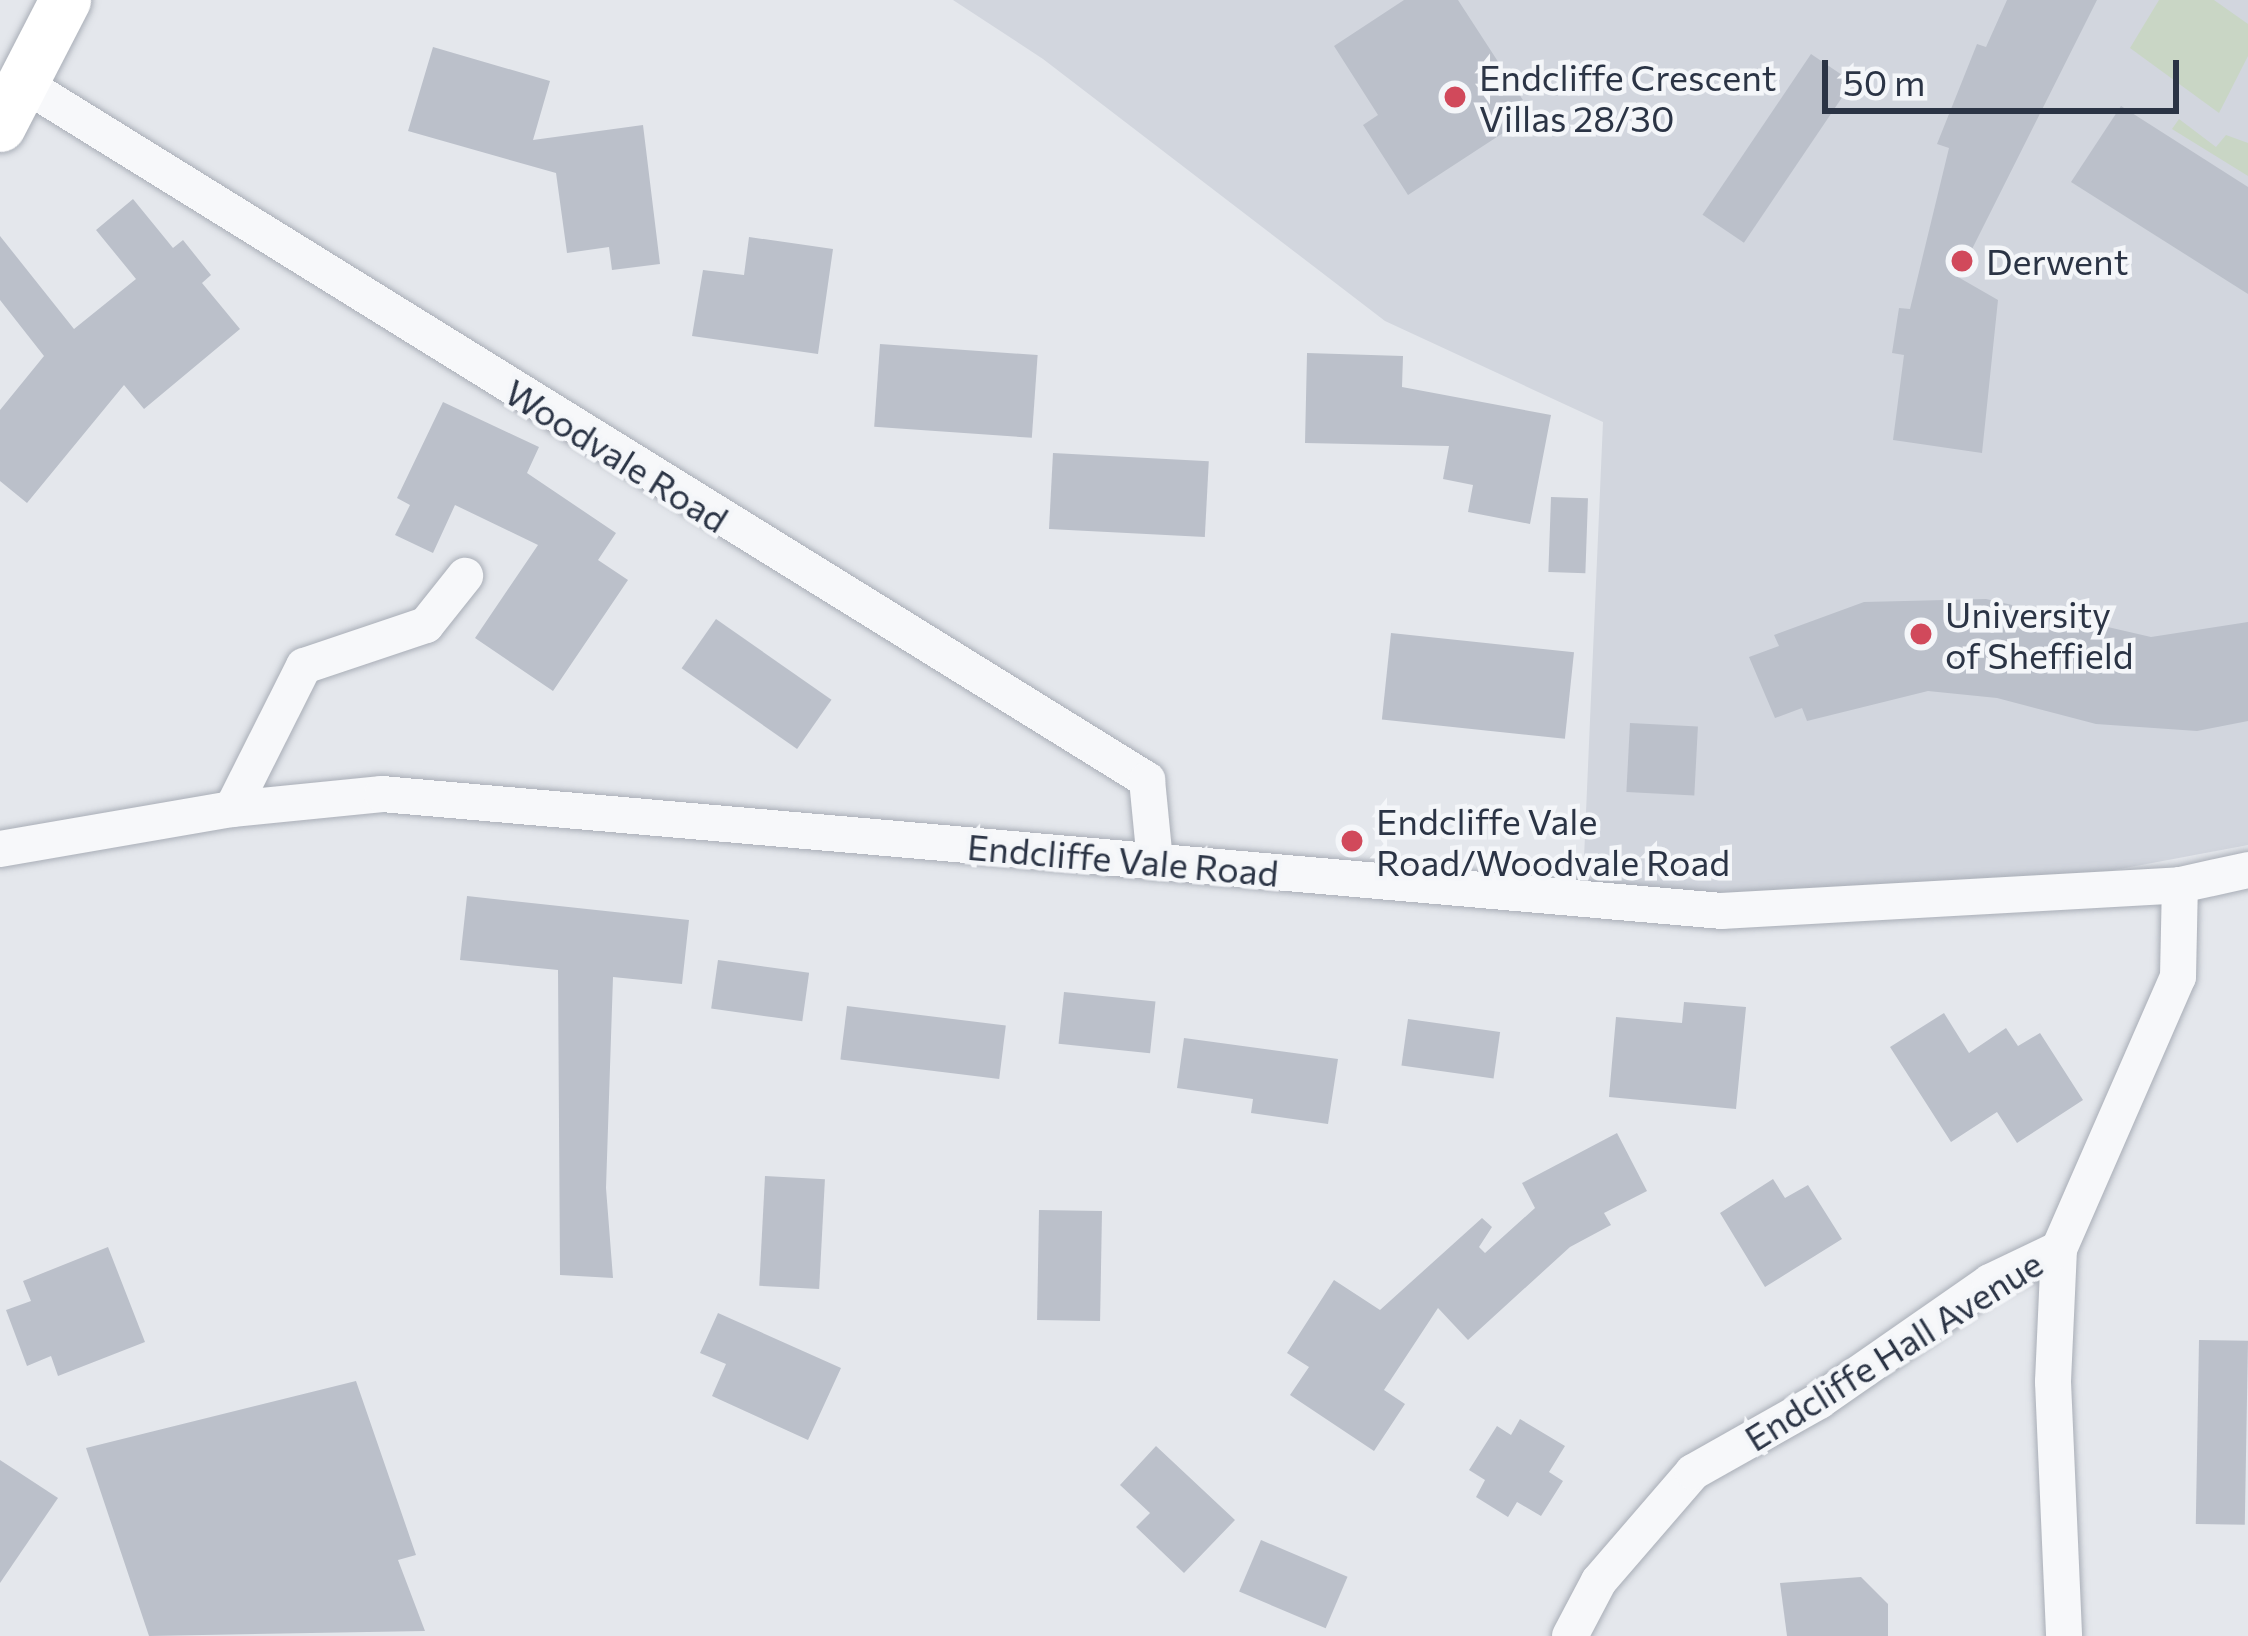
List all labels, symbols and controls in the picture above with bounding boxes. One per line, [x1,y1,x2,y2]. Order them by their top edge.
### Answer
scale bar [1828,36,2185,110]
place label: Endcliffe Crescent Villas 28/30 [1479,54,1777,139]
text: 50 m [1843,59,1925,103]
marker: Endcliffe Crescent Villas 28/30 [1442,84,1468,110]
place label: Derwent [1986,239,2128,283]
marker: Derwent [1949,248,1975,274]
street label: Woodvale Road [498,369,736,541]
place label: University of Sheffield [1945,591,2134,676]
marker: University of Sheffield [1908,621,1934,647]
place label: Endcliffe Vale Road/Woodvale Road [1376,798,1730,883]
street label: Endcliffe Vale Road [966,824,1280,894]
marker: Endcliffe Vale Road/Woodvale Road [1339,828,1365,854]
street label: Endcliffe Hall Avenue [1736,1241,2050,1459]

